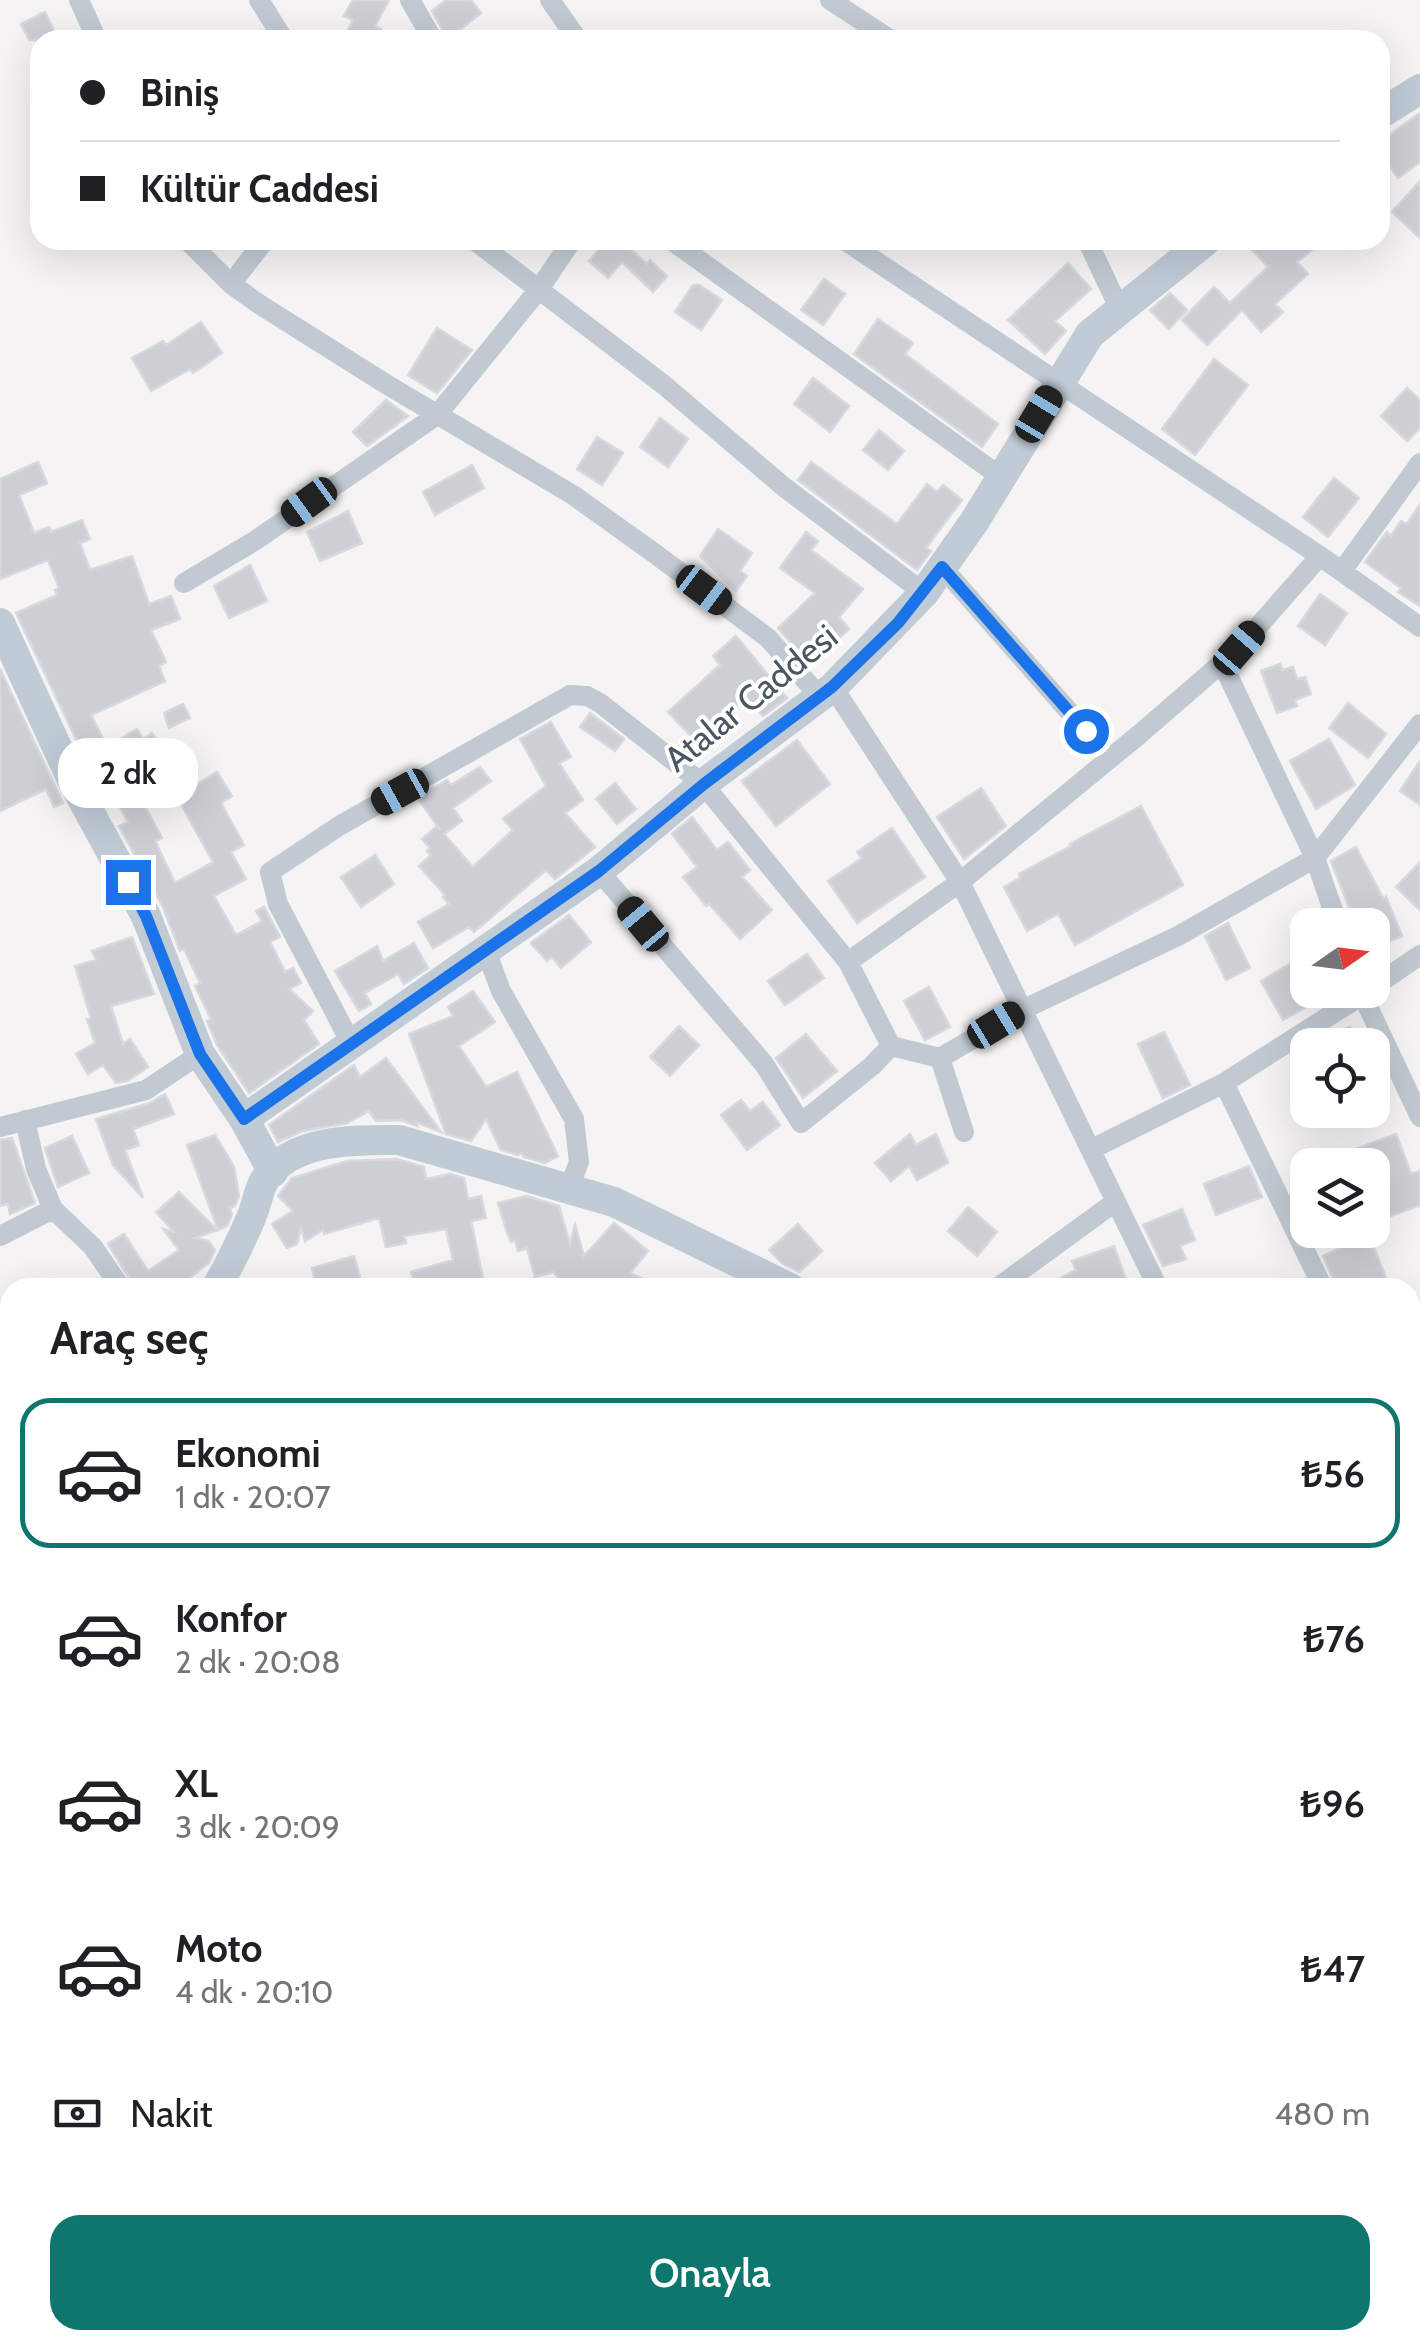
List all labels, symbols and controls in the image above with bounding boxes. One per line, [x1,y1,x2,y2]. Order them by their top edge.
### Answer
text: Biniş [140,69,219,116]
text: Kültür Caddesi [140,165,379,212]
car [1011,381,1067,447]
car [276,472,342,532]
car [671,560,737,620]
street label: Atalar Caddesi [655,615,846,780]
car [1208,616,1270,680]
route start [1064,709,1109,754]
callout: 2 dk [58,737,198,807]
text: 2 dk [99,753,157,792]
car [366,764,434,820]
route end [106,860,151,905]
car [612,891,674,957]
north arrow [1290,908,1390,1008]
map controls [1290,908,1390,1248]
car [963,997,1029,1053]
button: locate [1290,1028,1390,1128]
button: layers [1290,1148,1390,1248]
text: Araç seç [50,1311,208,1365]
icon: car [55,1428,145,1518]
text: Ekonomi [175,1430,321,1477]
text: ₺56 [1301,1450,1365,1497]
text: 1 dk · 20:07 [175,1477,331,1516]
icon: car [55,1593,145,1683]
text: Konfor [175,1595,287,1642]
text: ₺76 [1303,1615,1365,1662]
text: 2 dk · 20:08 [175,1642,341,1681]
icon: car [55,1758,145,1848]
text: XL [175,1760,218,1807]
text: ₺96 [1300,1780,1365,1827]
text: 3 dk · 20:09 [175,1807,340,1846]
icon: car [55,1923,145,2013]
text: Moto [175,1925,262,1972]
text: ₺47 [1301,1945,1365,1992]
text: 4 dk · 20:10 [175,1972,333,2011]
icon: cash [50,2086,105,2141]
text: Nakit [130,2090,213,2137]
text: 480 m [1275,2094,1370,2133]
button: Onayla [50,2215,1370,2330]

